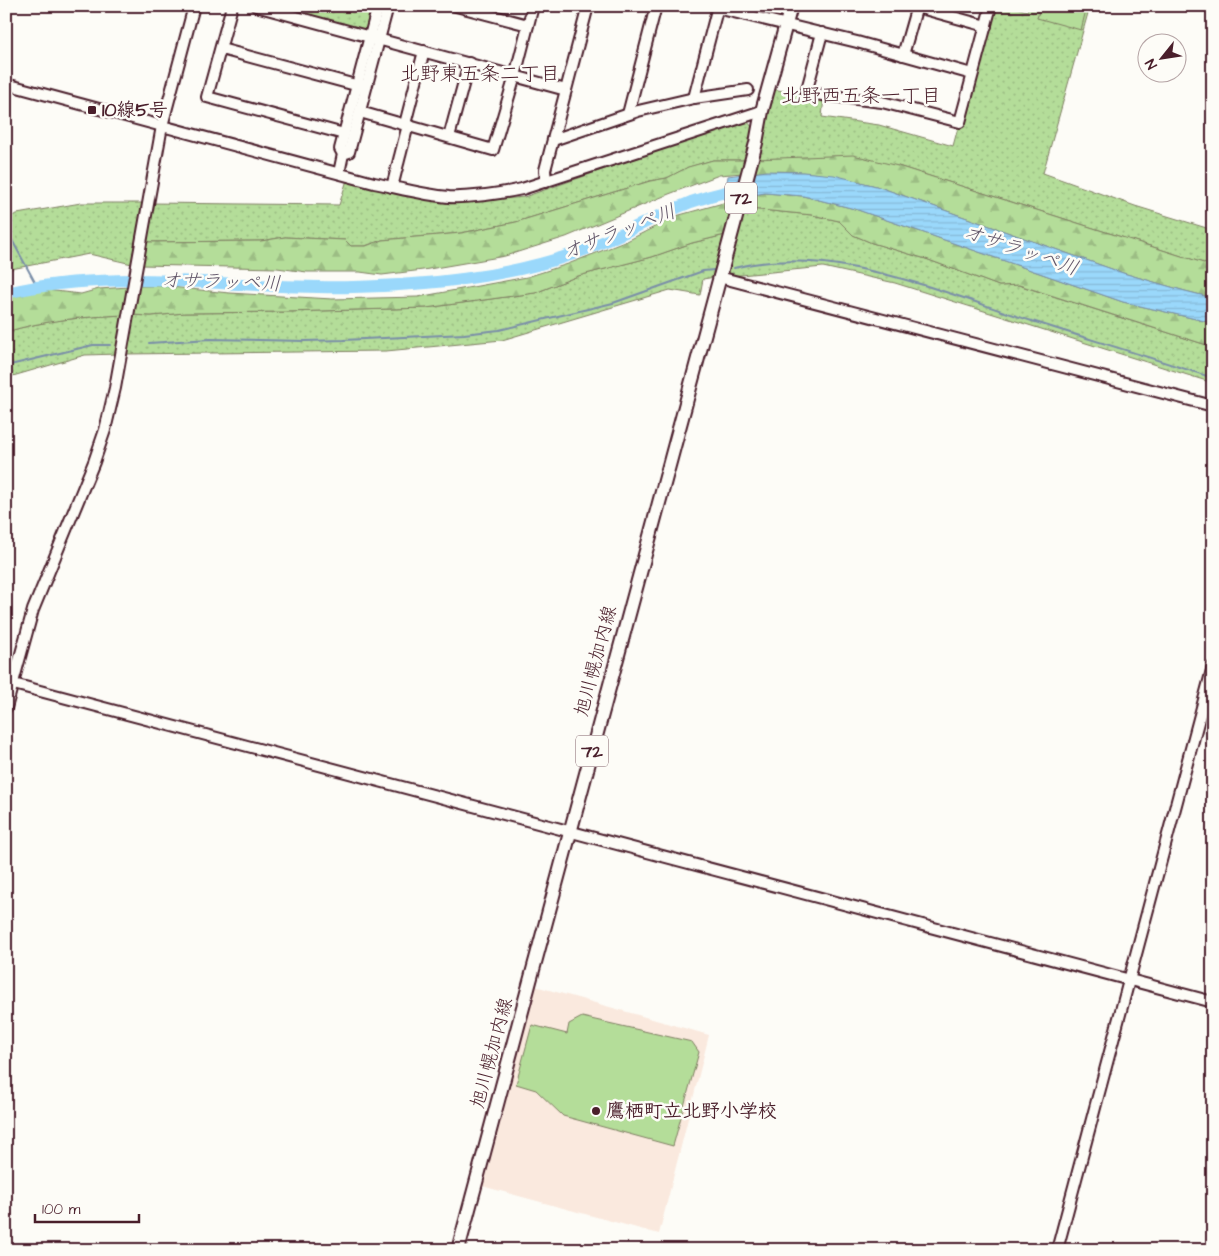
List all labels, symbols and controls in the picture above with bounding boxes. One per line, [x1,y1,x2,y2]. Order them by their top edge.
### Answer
north arrow [1136,32,1186,82]
text: N [1141,55,1162,73]
district label: 北野東五条二丁目 [400,60,560,88]
district label: 北野西五条一丁目 [781,82,941,110]
place label: 10線5号 [102,97,168,124]
marker: 10線5号 [86,104,98,116]
road number: 72 [725,182,757,214]
water label: オサラッペ川 [558,197,680,267]
water label: オサラッペ川 [960,217,1082,283]
water label: オサラッペ川 [161,266,281,298]
street label: 旭川幌加内線 [568,602,624,720]
road number: 72 [576,736,608,766]
street label: 旭川幌加内線 [464,994,520,1112]
place label: 鷹栖町立北野小学校 [606,1098,777,1125]
marker: 鷹栖町立北野小学校 [590,1105,602,1117]
scale bar [35,1191,139,1223]
text: 100 m [42,1199,81,1220]

